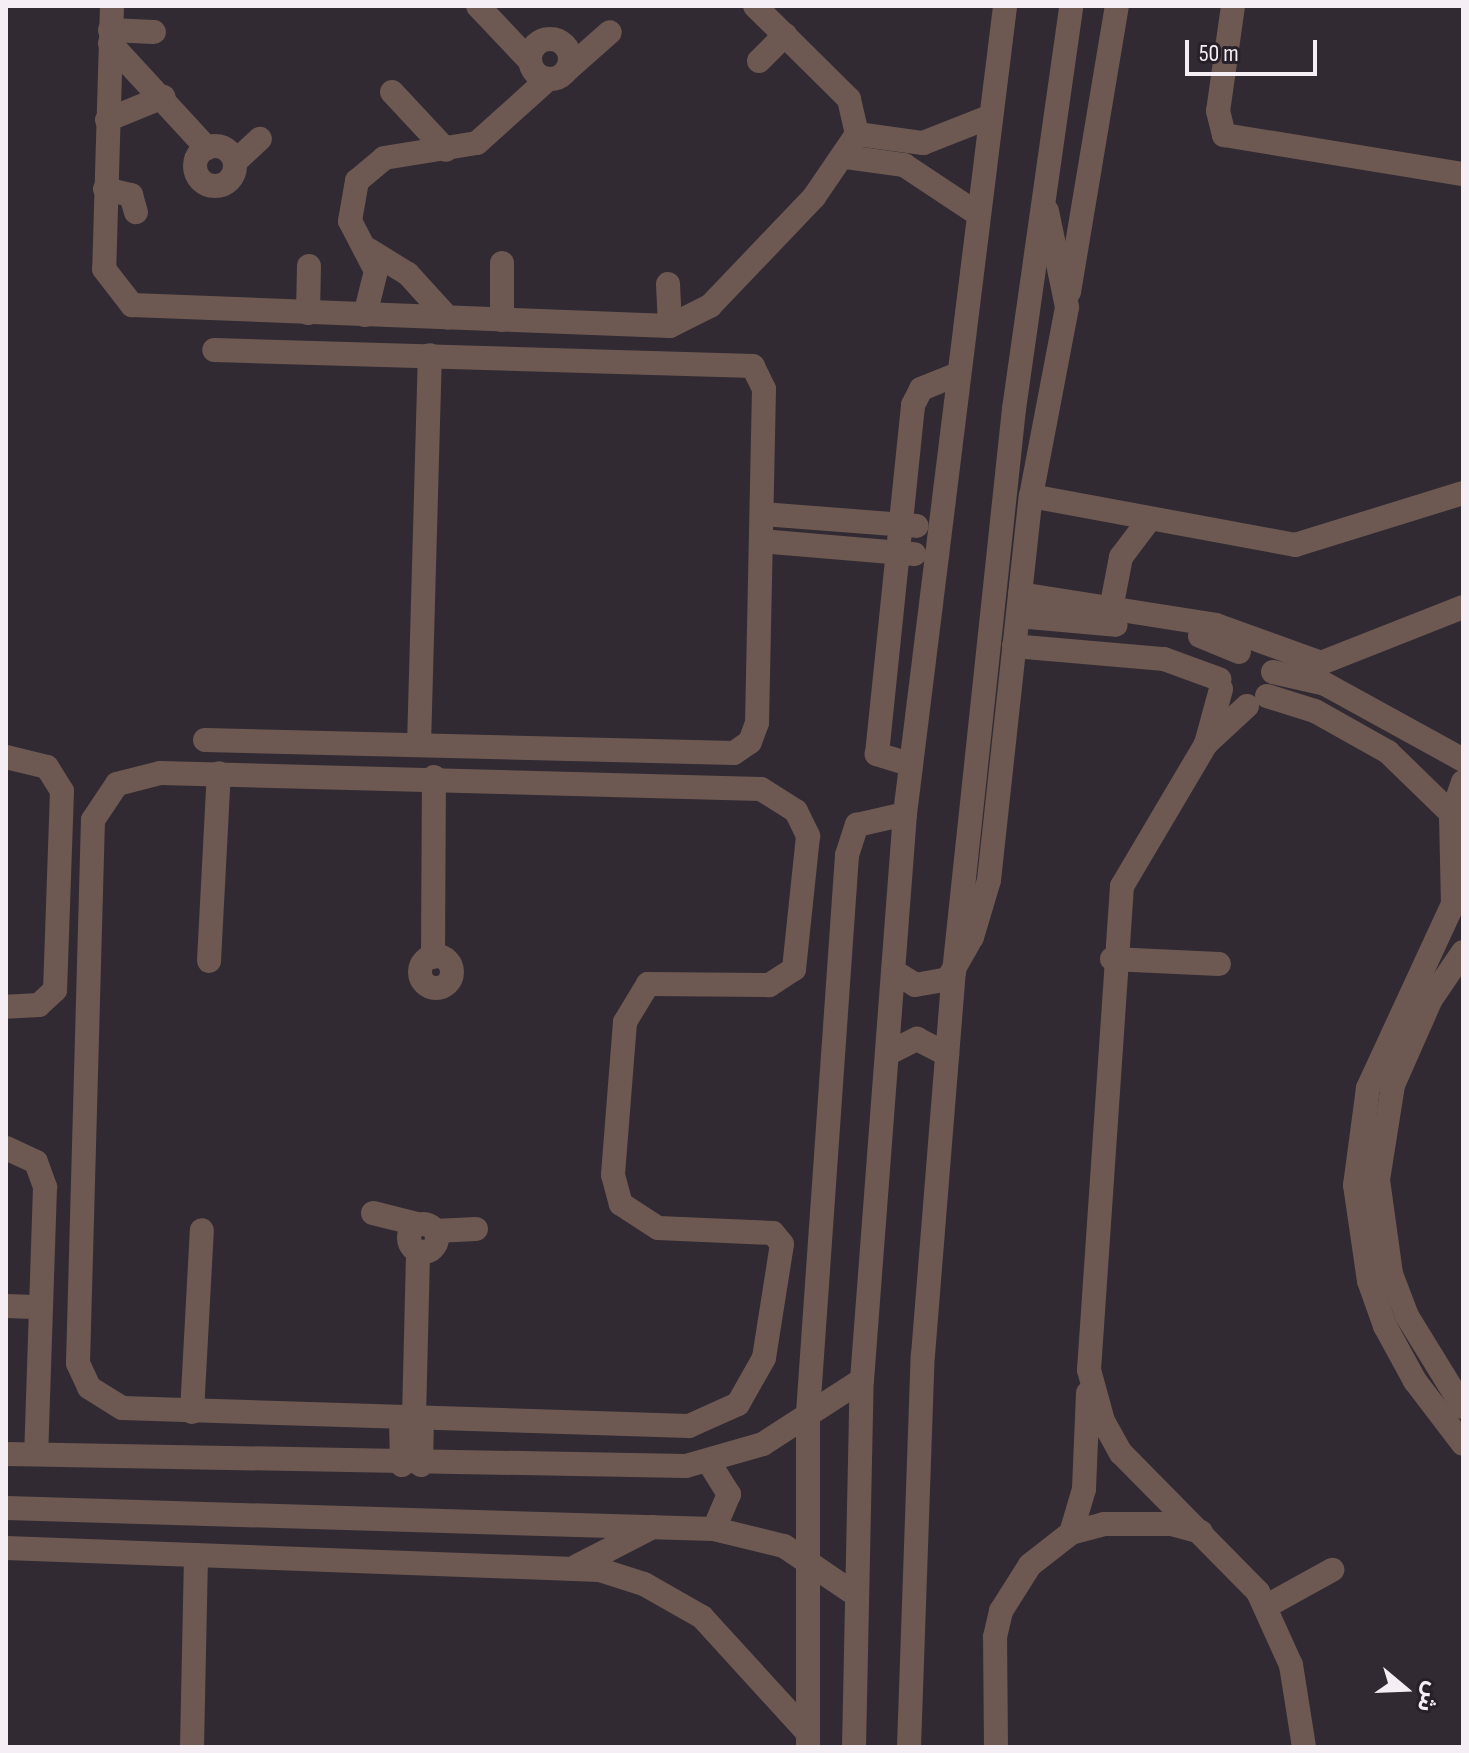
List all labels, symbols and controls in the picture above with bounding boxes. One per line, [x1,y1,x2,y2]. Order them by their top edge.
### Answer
scale bar [1189,24,1321,74]
text: 50 m [1199,39,1239,68]
north arrow [1365,1649,1445,1729]
text: ش [1410,1678,1446,1716]

